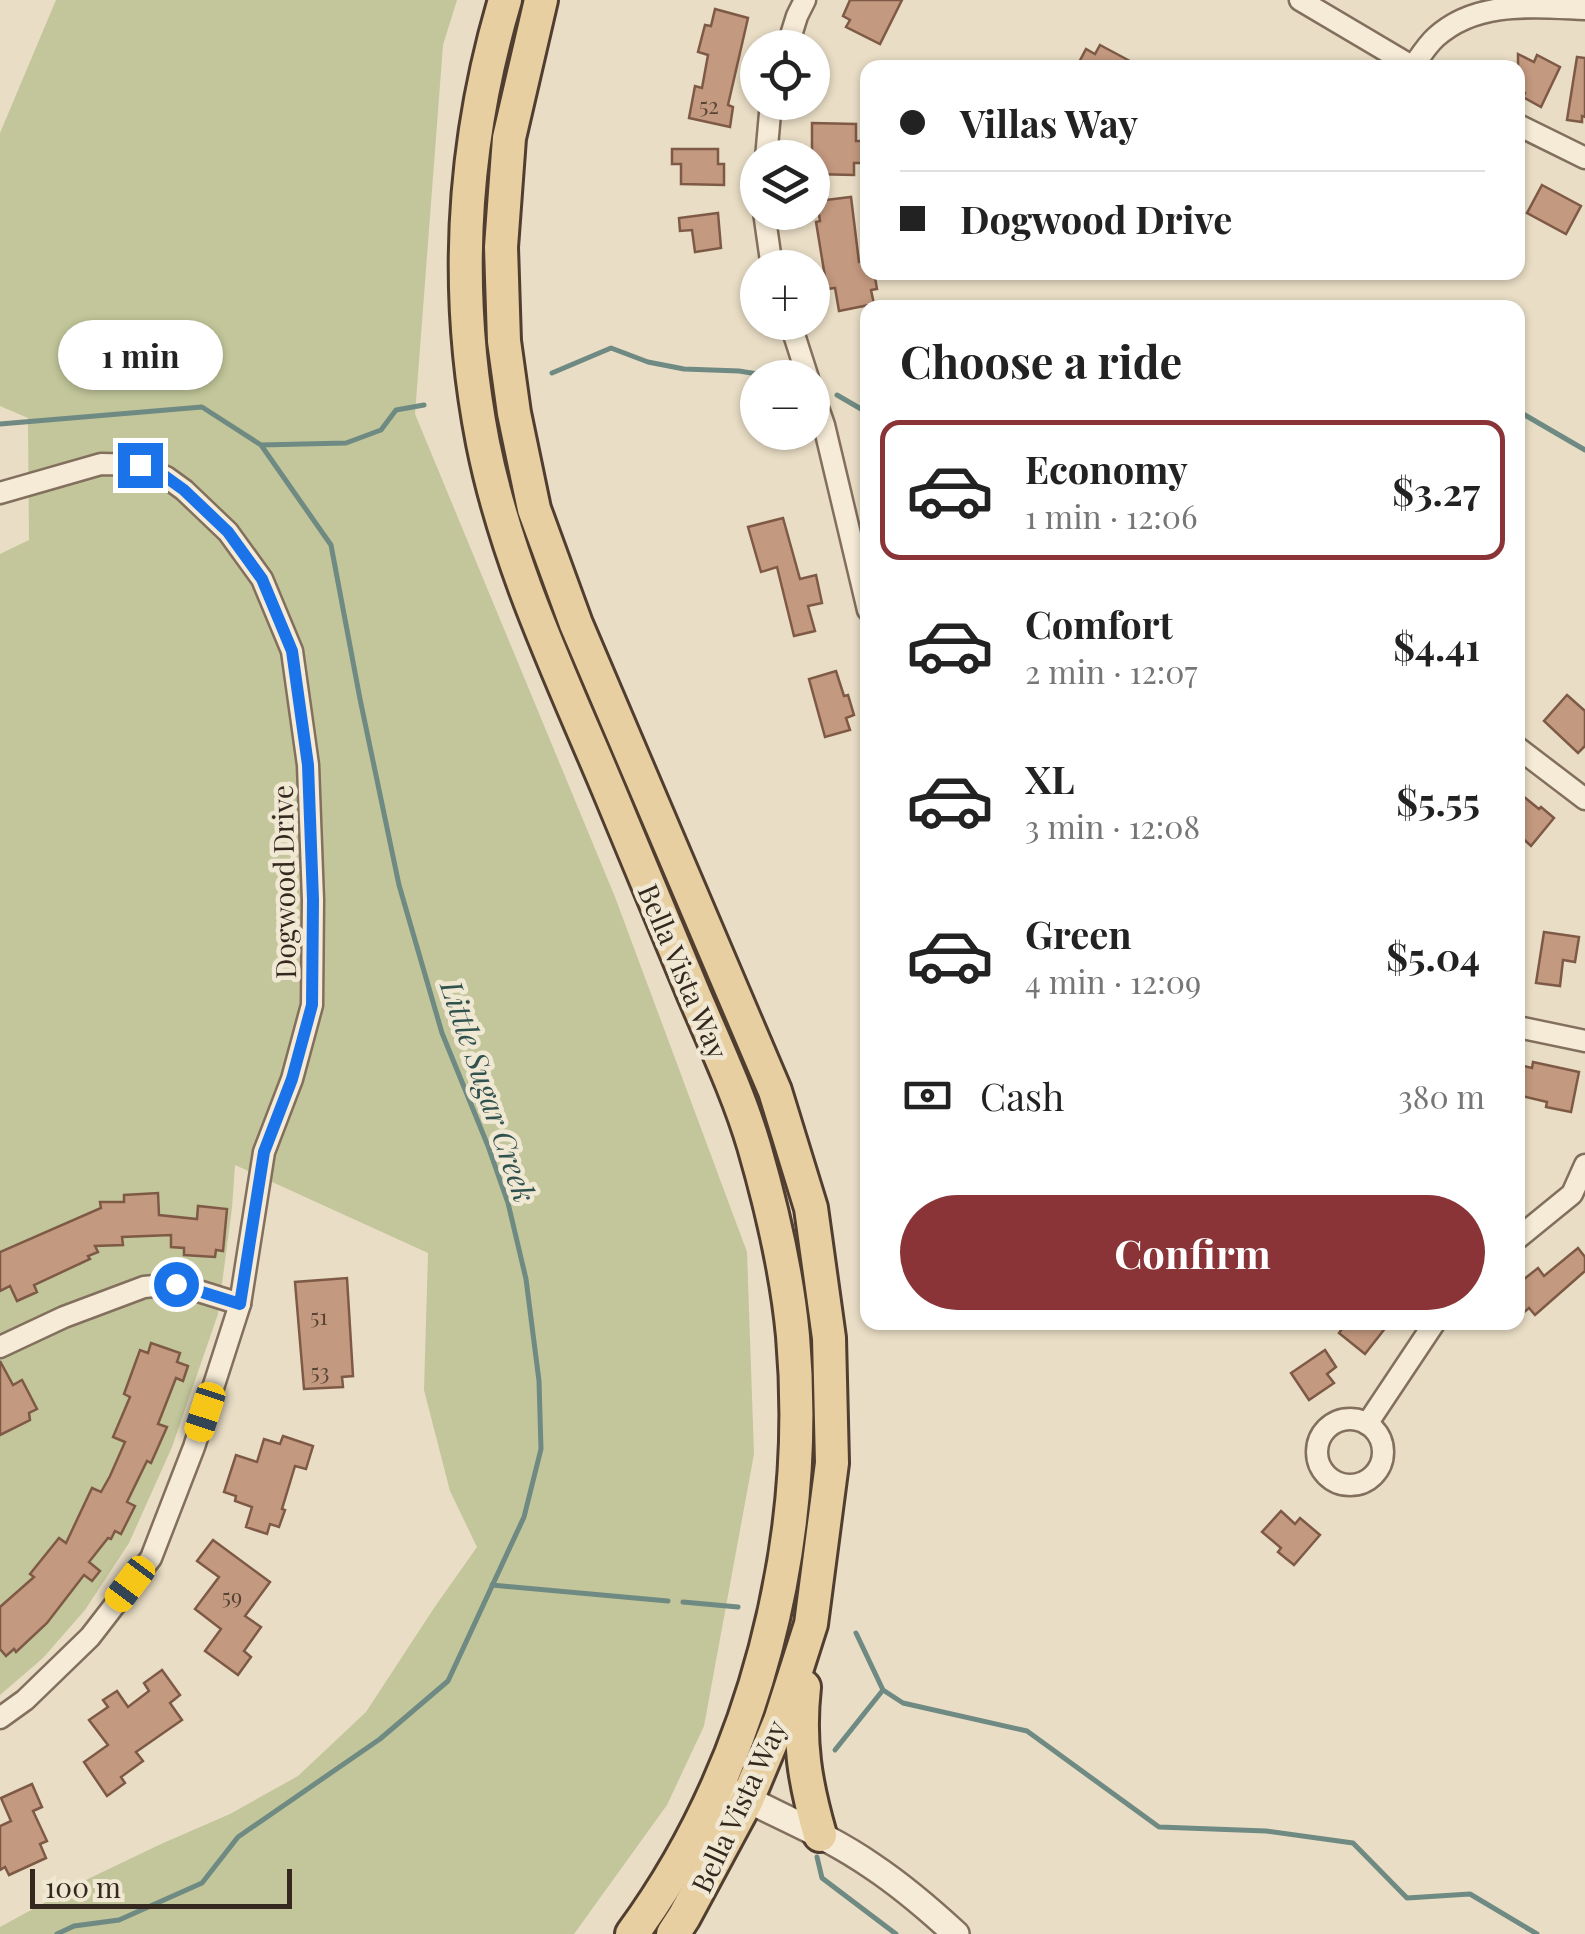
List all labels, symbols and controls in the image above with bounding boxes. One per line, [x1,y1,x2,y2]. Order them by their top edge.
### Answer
map controls [740,30,830,450]
button: locate [740,30,830,120]
house number: 52 [699,90,719,120]
text: Villas Way [960,97,1138,148]
button: layers [740,140,830,230]
text: Dogwood Drive [960,193,1232,244]
button: + [740,250,830,340]
callout: 1 min [58,320,222,390]
text: Choose a ride [900,330,1182,390]
text: 1 min [101,333,180,376]
button: − [740,360,830,450]
route end [118,443,163,488]
text: Economy [1025,443,1188,494]
icon: car [905,445,995,535]
text: $3.27 [1392,465,1480,516]
text: 1 min · 12:06 [1025,494,1198,537]
text: Comfort [1025,598,1173,649]
icon: car [905,600,995,690]
text: $4.41 [1393,620,1480,671]
text: 2 min · 12:07 [1025,649,1197,692]
text: XL [1025,753,1074,804]
icon: car [905,755,995,845]
text: $5.55 [1396,775,1480,826]
street label: Dogwood Drive [263,785,303,979]
text: 3 min · 12:08 [1025,804,1200,847]
street label: Bella Vista Way [631,878,737,1064]
text: Green [1025,908,1132,959]
icon: car [905,910,995,1000]
text: $5.04 [1386,930,1480,981]
text: 4 min · 12:09 [1025,959,1201,1002]
water label: Little Sugar Creek [432,973,546,1207]
icon: cash [900,1068,955,1123]
text: Cash [980,1070,1064,1121]
text: 380 m [1398,1074,1485,1117]
button: Confirm [900,1195,1485,1310]
route start [154,1262,199,1307]
house number: 51 [310,1301,328,1331]
house number: 53 [310,1356,330,1386]
car [181,1379,229,1445]
car [100,1551,160,1617]
house number: 59 [222,1581,242,1611]
street label: Bella Vista Way [682,1714,794,1898]
scale bar [30,1864,292,1908]
text: 100 m [45,1868,121,1905]

